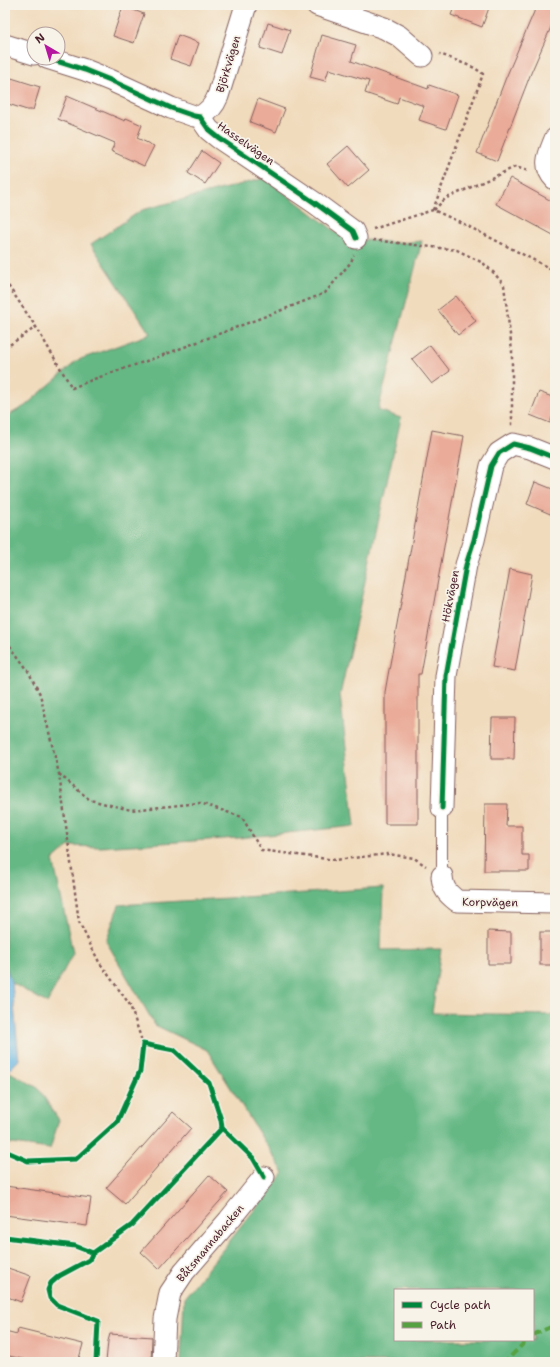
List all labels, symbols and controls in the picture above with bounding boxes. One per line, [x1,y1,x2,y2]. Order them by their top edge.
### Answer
north arrow [26,26,66,66]
text: N [32,30,48,47]
street label: Björkvägen [213,34,244,95]
street label: Hasselvägen [214,118,277,169]
street label: Hökvägen [438,568,463,623]
street label: Korpvägen [462,895,518,910]
street label: Båtsmannabacken [173,1201,248,1285]
legend [394,1289,534,1341]
text: Cycle path [430,1297,491,1313]
text: Path [430,1317,456,1333]

